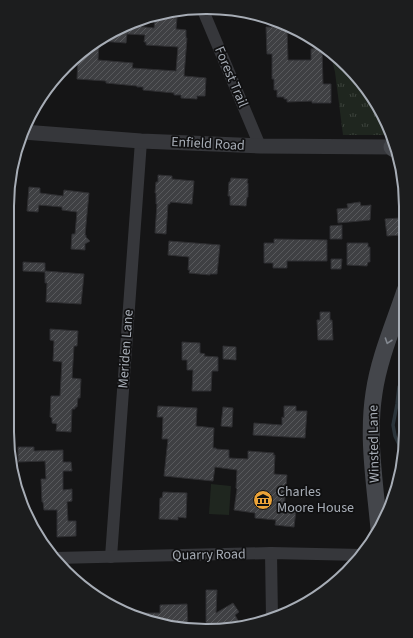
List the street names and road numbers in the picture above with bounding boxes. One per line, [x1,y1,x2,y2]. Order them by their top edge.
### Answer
street label: Forest Trail [209,43,253,111]
street label: Enfield Road [171,132,245,156]
street label: Meriden Lane [113,309,139,389]
street label: Winsted Lane [363,405,385,483]
street label: Quarry Road [172,544,246,566]

